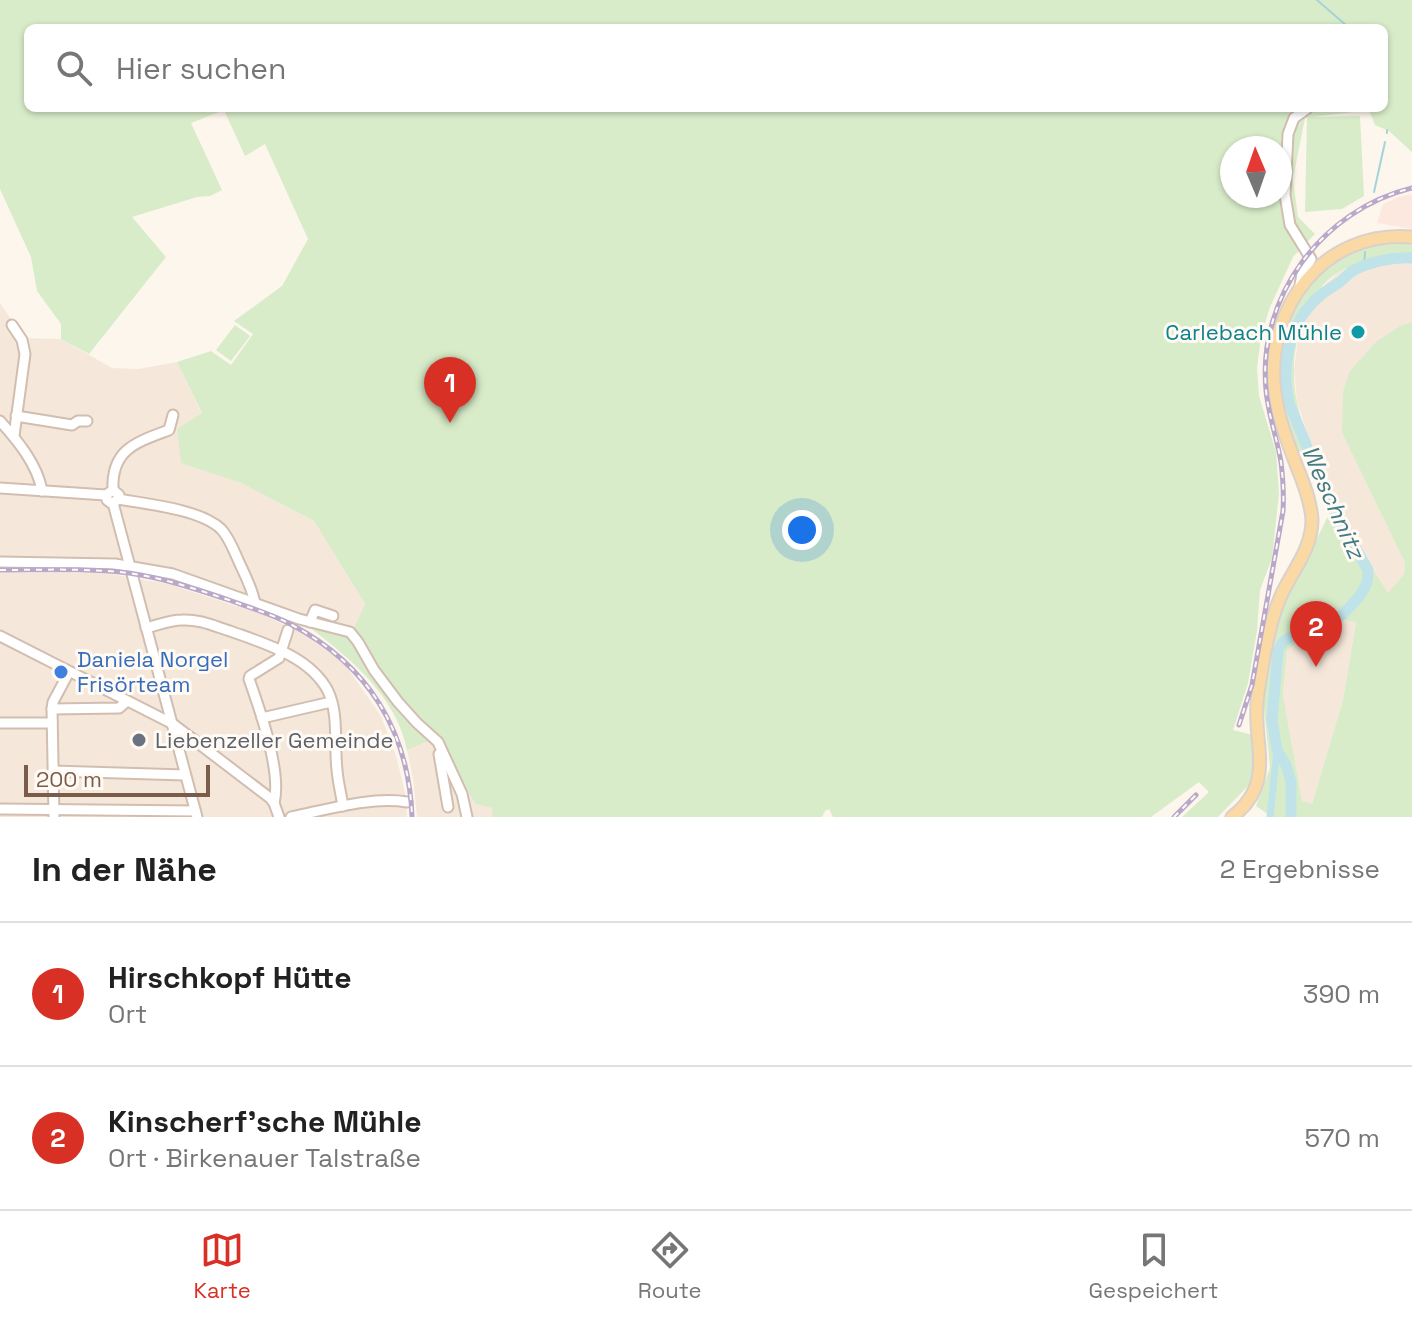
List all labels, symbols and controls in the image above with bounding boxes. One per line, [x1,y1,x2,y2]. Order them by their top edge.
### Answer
search box [24,24,1388,112]
icon: search [52,46,96,90]
text: Hier suchen [116,49,286,88]
north arrow [1220,136,1292,208]
place label: Carlebach Mühle [1165,318,1342,346]
marker: Carlebach Mühle [1349,323,1367,341]
pin: 1 [424,357,476,423]
water label: Weschnitz [1295,440,1373,565]
your location [782,510,822,550]
pin: 2 [1290,601,1342,667]
place label: Daniela Norgel Frisörteam [77,645,228,698]
marker: Daniela Norgel Frisörteam [52,663,70,681]
place label: Liebenzeller Gemeinde [155,726,393,754]
marker: Liebenzeller Gemeinde [130,731,148,749]
scale bar [24,761,210,797]
text: 200 m [36,765,102,793]
text: In der Nähe [32,848,217,891]
text: 2 Ergebnisse [1220,852,1380,886]
text: Hirschkopf Hütte [108,958,352,997]
text: 1 [52,977,64,1011]
text: 390 m [1303,977,1380,1011]
text: Ort [108,997,147,1031]
text: Kinscherf'sche Mühle [108,1102,422,1141]
text: 2 [50,1121,66,1155]
text: 570 m [1305,1121,1380,1155]
text: Ort · Birkenauer Talstraße [108,1141,421,1175]
tab: Karte [194,1228,251,1304]
tab: Route [638,1228,701,1304]
tab: Gespeichert [1089,1228,1218,1304]

